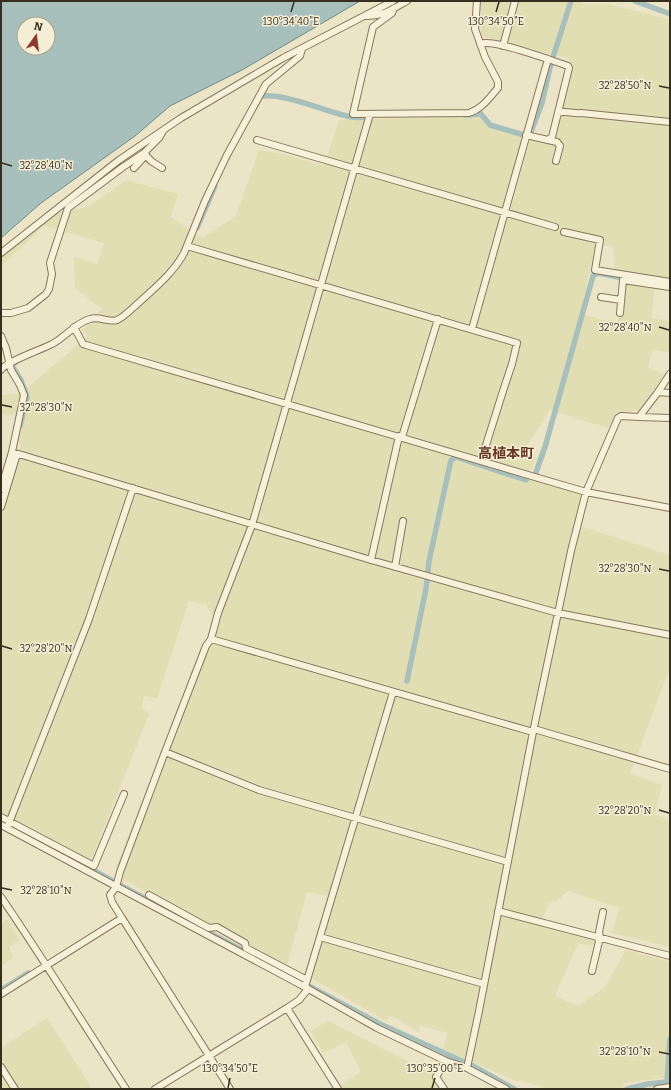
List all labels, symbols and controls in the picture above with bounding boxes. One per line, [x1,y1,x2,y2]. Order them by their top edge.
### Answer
north arrow [16,16,56,56]
text: 130°34'40"E [263,16,319,28]
text: 130°34'50"E [468,16,524,28]
text: N [33,19,44,34]
text: 32°28'50"N [599,80,651,92]
text: 32°28'40"N [19,160,73,172]
text: 32°28'40"N [598,322,652,334]
text: 32°28'30"N [19,402,73,414]
district label: 高植本町 [478,445,534,462]
text: 32°28'30"N [598,563,652,575]
text: 32°28'20"N [20,643,72,655]
text: 32°28'20"N [599,805,651,817]
text: 32°28'10"N [20,885,72,897]
text: 32°28'10"N [599,1046,651,1058]
text: 130°34'50"E [202,1063,258,1075]
text: 130°35'00"E [407,1063,463,1075]

